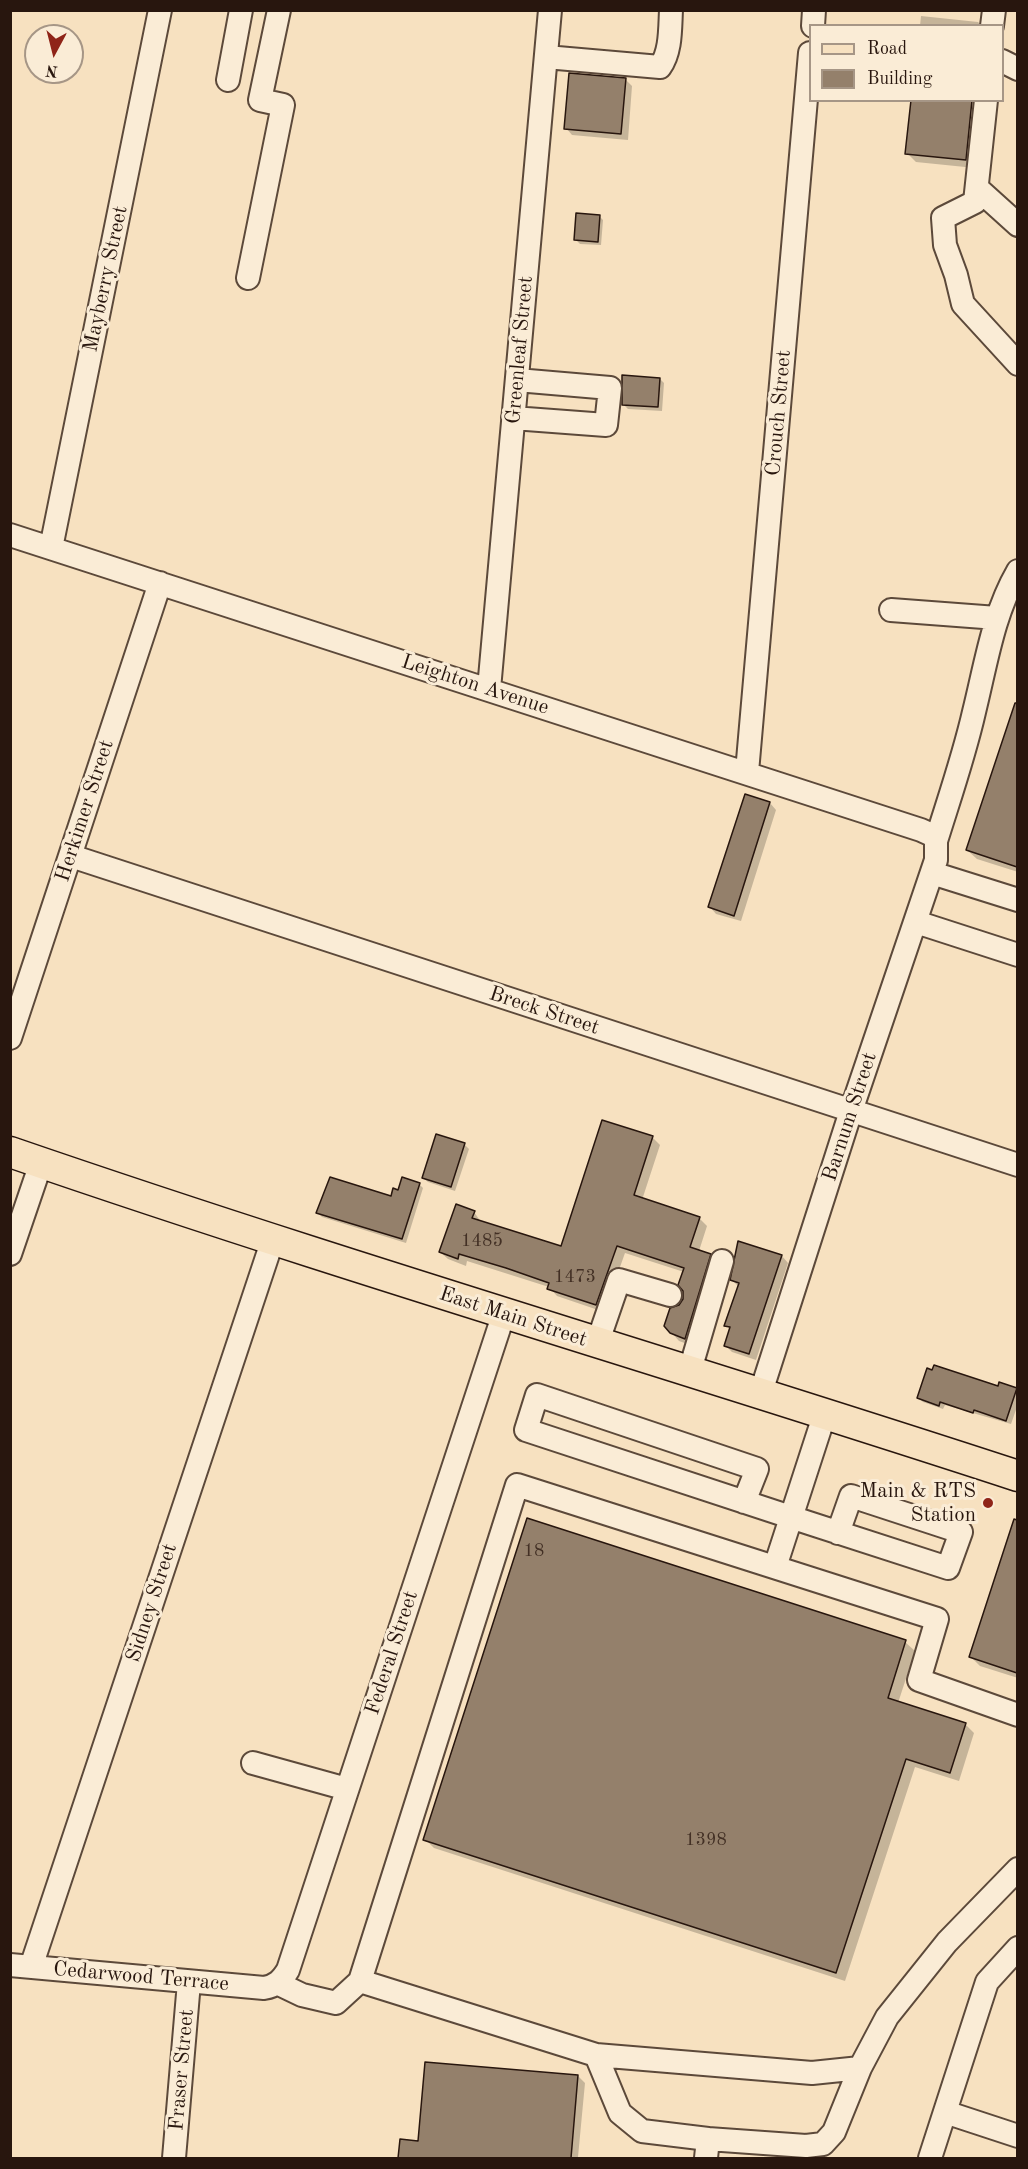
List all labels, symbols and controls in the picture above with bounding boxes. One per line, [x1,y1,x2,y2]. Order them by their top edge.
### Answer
north arrow [24,24,84,84]
legend [809,24,1004,102]
text: Road [867,40,907,58]
text: N [45,61,59,79]
text: Building [867,70,932,88]
street label: Mayberry Street [78,203,134,355]
street label: Greenleaf Street [501,275,539,425]
street label: Crouch Street [761,349,797,477]
street label: Leighton Avenue [398,649,552,721]
street label: Herkimer Street [50,737,120,885]
street label: Breck Street [486,981,602,1041]
street label: Barnum Street [817,1049,883,1185]
house number: 1485 [461,1230,503,1252]
house number: 1473 [554,1266,596,1288]
street label: East Main Street [436,1281,590,1353]
place label: Main & RTS Station [860,1478,976,1528]
marker: Main & RTS Station [981,1496,995,1510]
street label: Sidney Street [121,1540,183,1666]
house number: 18 [524,1540,544,1562]
street label: Federal Street [360,1588,424,1718]
house number: 1398 [685,1829,727,1851]
street label: Cedarwood Terrace [52,1957,230,1997]
street label: Fraser Street [164,2008,200,2132]

